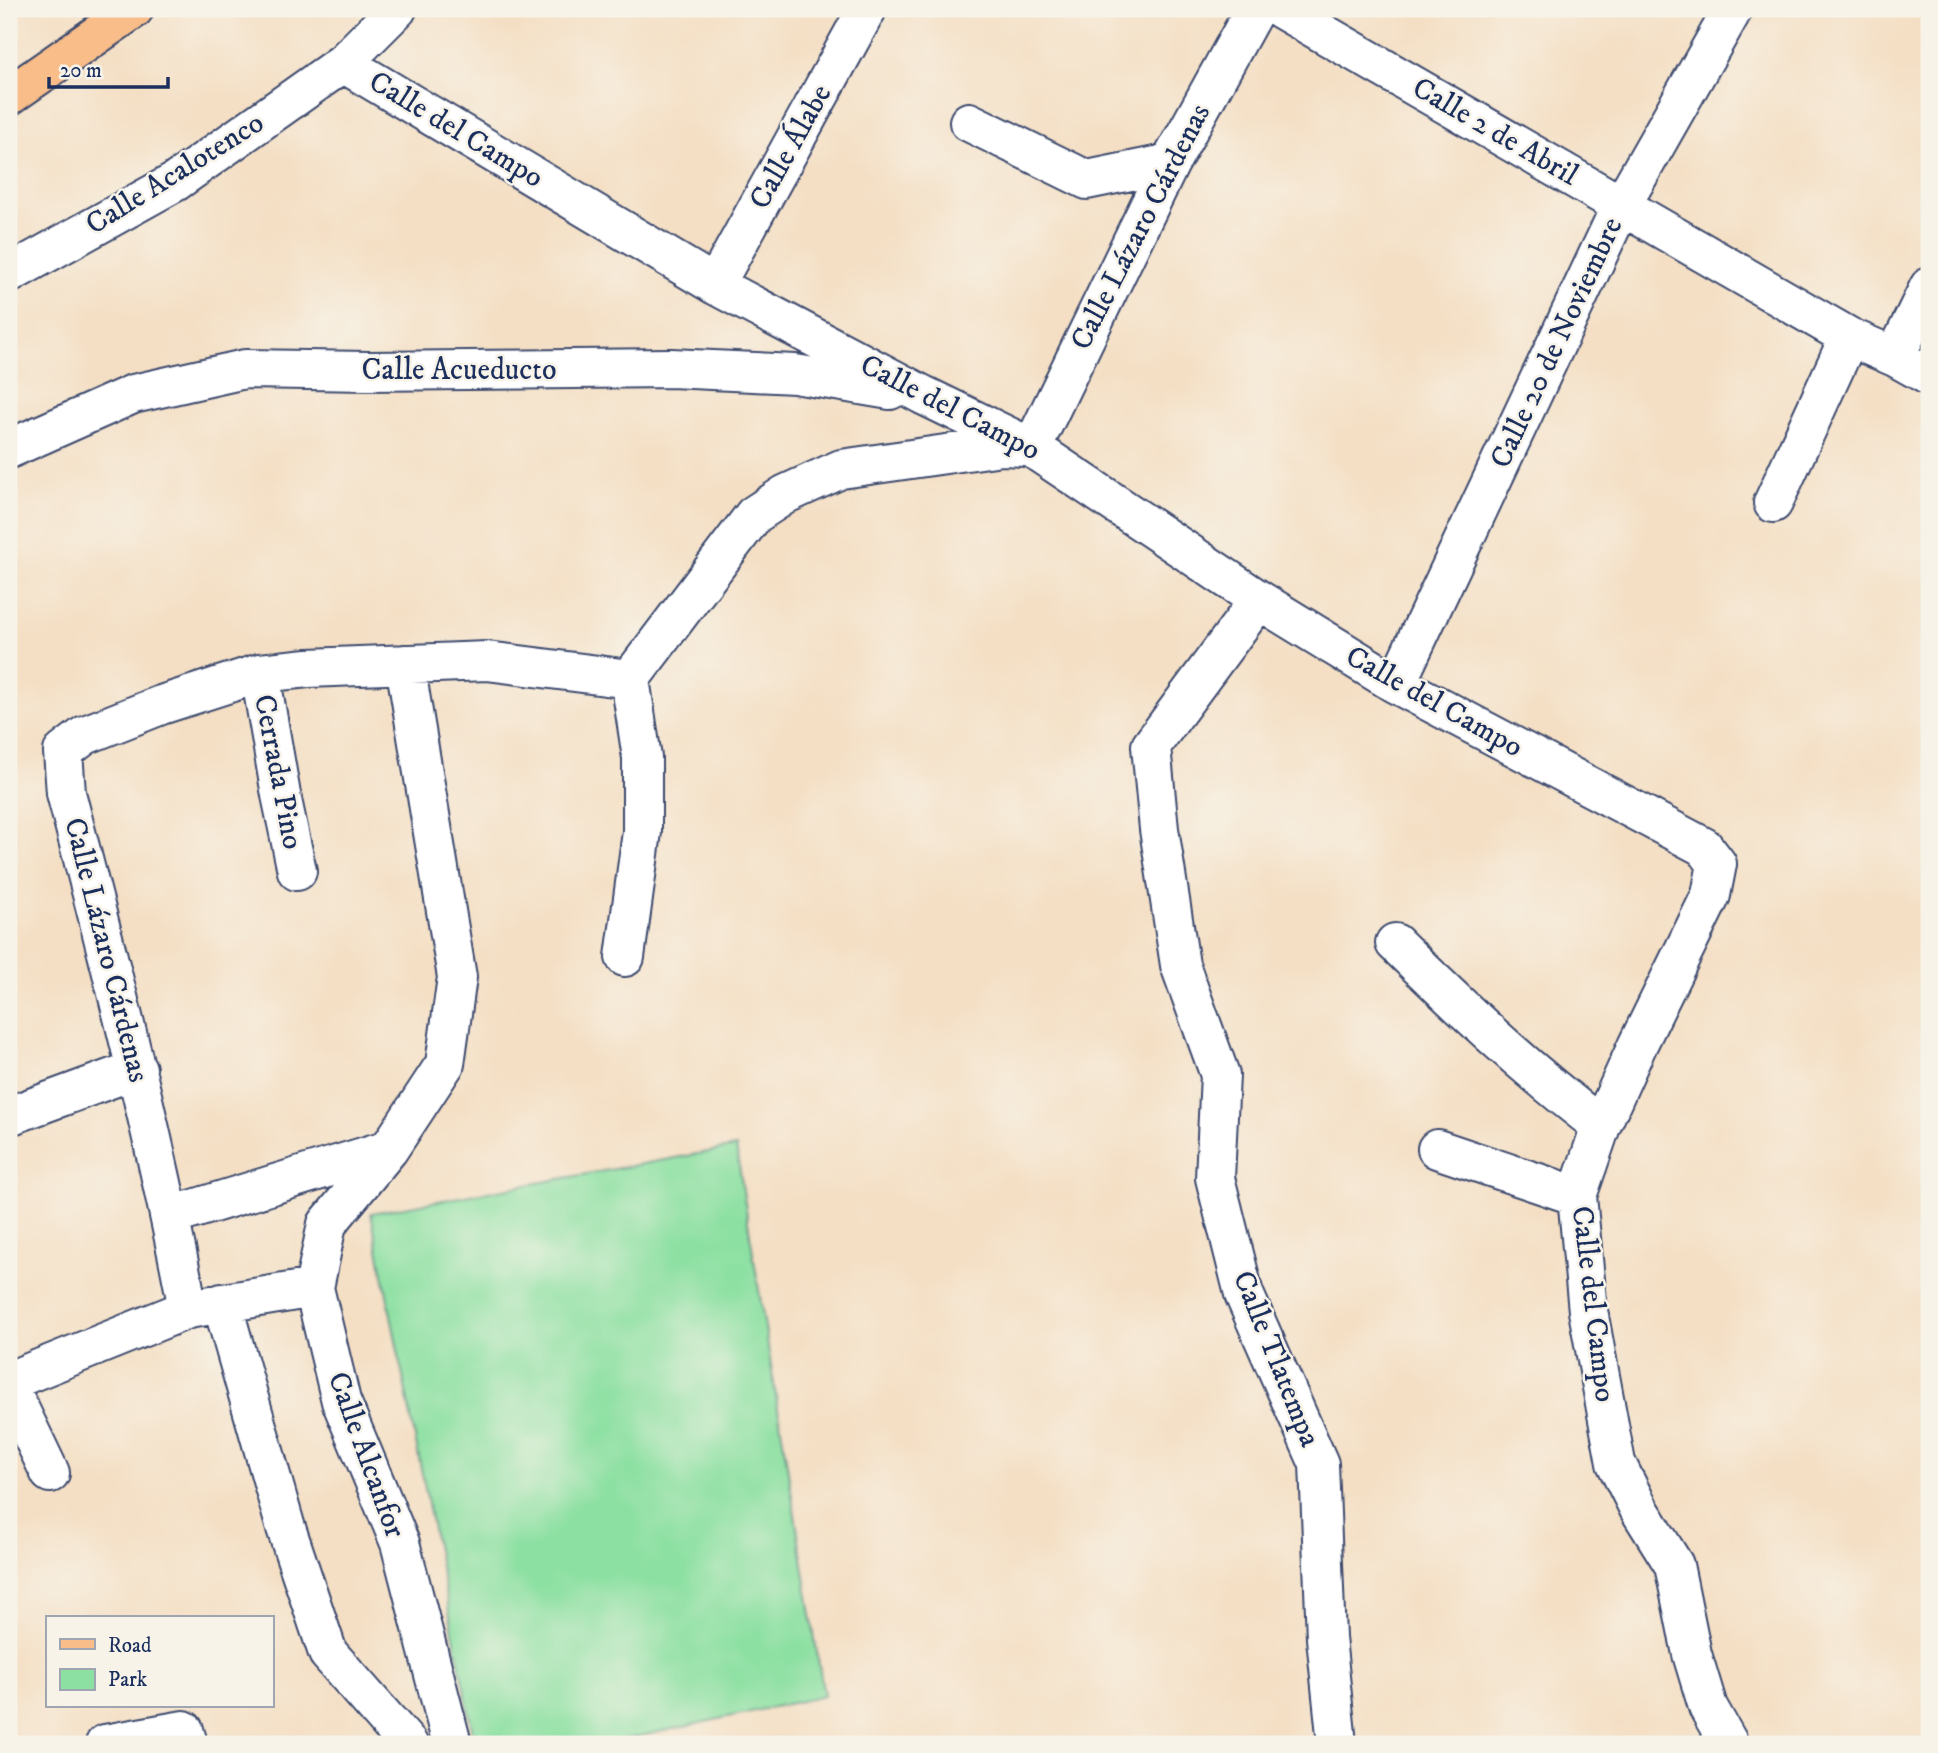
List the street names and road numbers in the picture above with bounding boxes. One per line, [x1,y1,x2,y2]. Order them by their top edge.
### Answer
street label: Calle del Campo [362,63,550,197]
street label: Calle 2 de Abril [1405,70,1585,194]
street label: Calle Álabe [740,77,840,216]
street label: Calle Lázaro Cárdenas [1063,98,1219,356]
street label: Calle Acalotenco [79,105,271,243]
street label: Calle 20 de Noviembre [1483,212,1631,474]
street label: Calle del Campo [854,347,1046,469]
street label: Calle Acueducto [362,352,556,389]
street label: Calle del Campo [1339,638,1529,766]
street label: Cerrada Pino [245,691,311,853]
street label: Calle Lázaro Cárdenas [55,814,157,1086]
street label: Calle del Campo [1563,1204,1623,1404]
street label: Calle Tlatempa [1224,1266,1328,1453]
street label: Calle Alcanfor [319,1367,413,1543]

